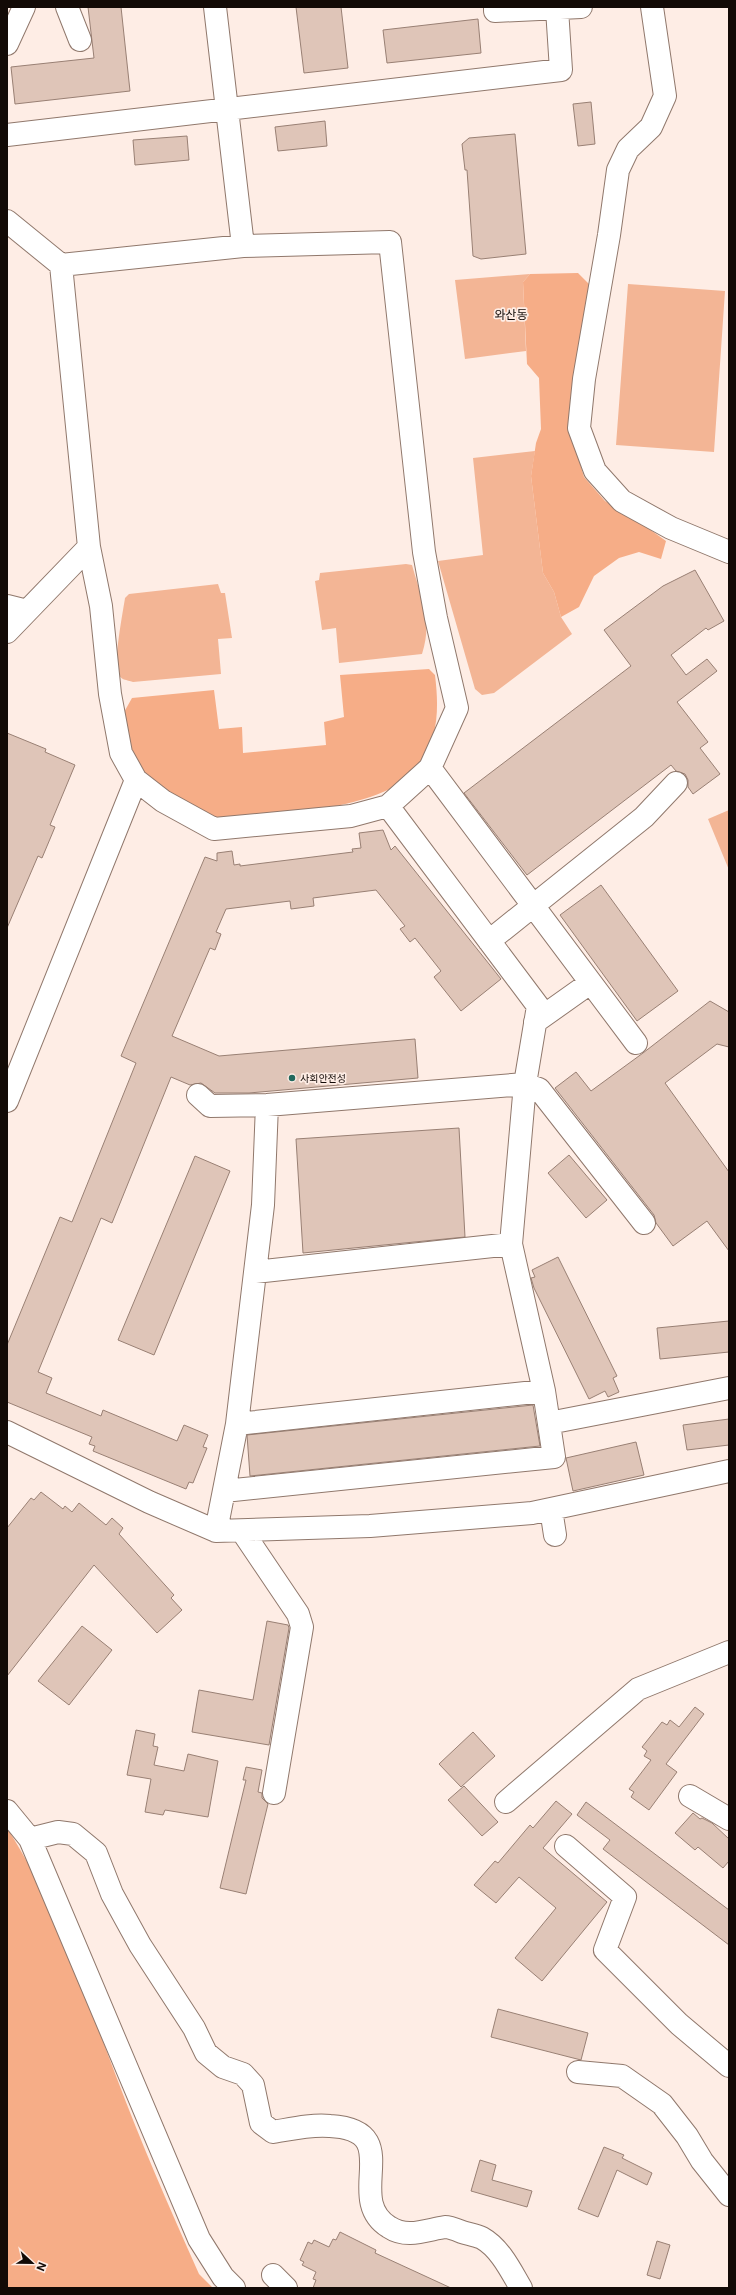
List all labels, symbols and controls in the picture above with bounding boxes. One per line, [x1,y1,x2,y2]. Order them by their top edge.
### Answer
district label: 와산동 [494,307,528,322]
place label: 사회안전성 [300,1072,346,1084]
marker: 사회안전성 [287,1073,297,1083]
north arrow [12,2243,52,2283]
text: N [33,2260,49,2273]

